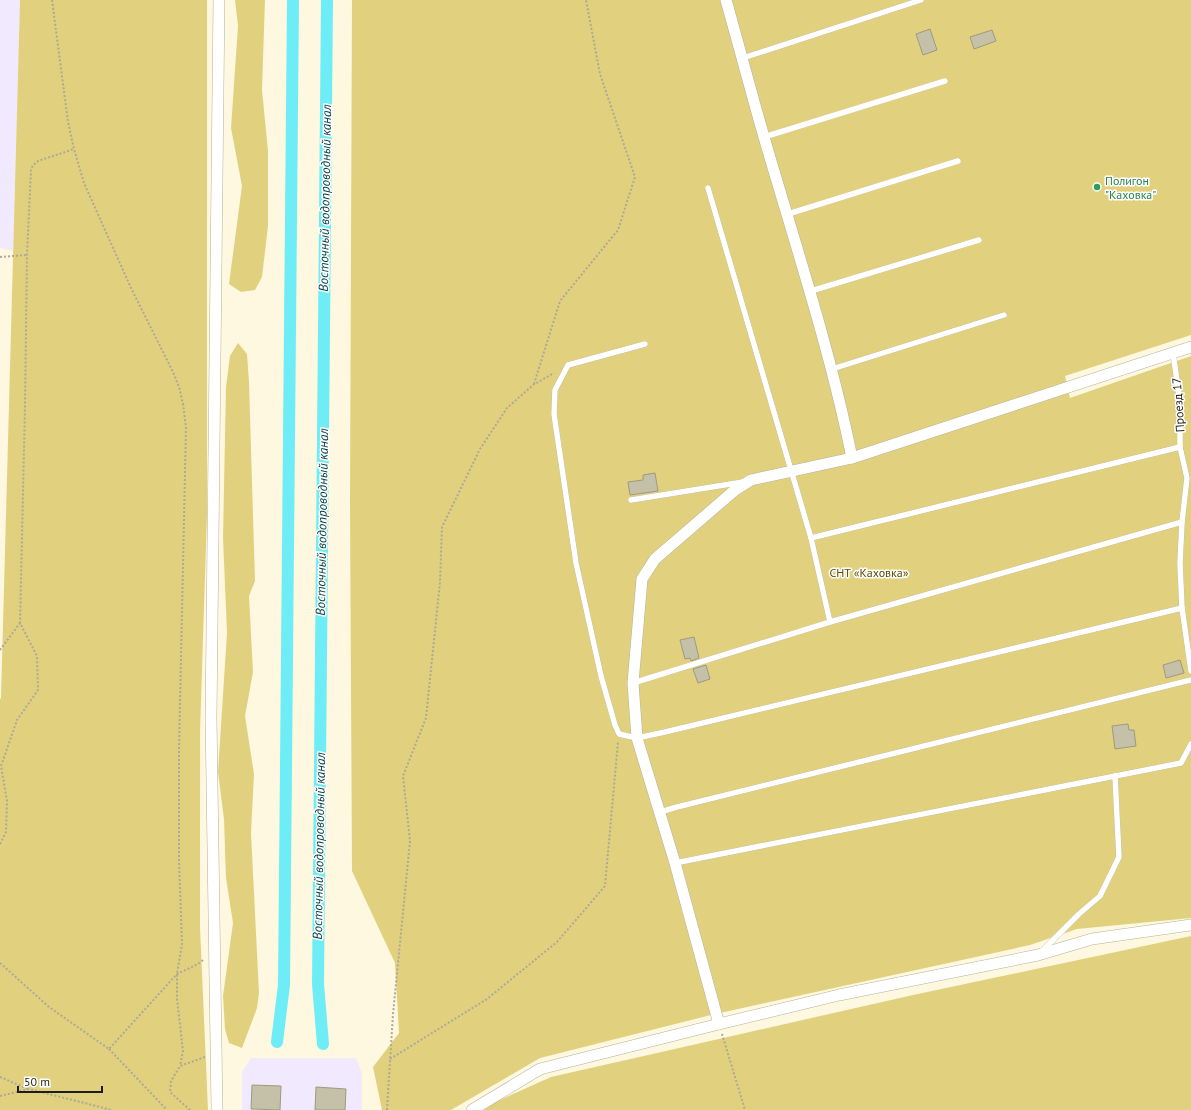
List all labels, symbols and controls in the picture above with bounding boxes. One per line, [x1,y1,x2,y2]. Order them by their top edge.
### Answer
water label: Восточный водопроводный канал [315,104,335,292]
place label: Полигон "Каховка" [1105,173,1156,202]
marker: Полигон "Каховка" [1092,182,1102,192]
street label: Проезд 17 [1169,377,1187,433]
water label: Восточный водопроводный канал [312,428,332,616]
park label: СНТ «Каховка» [829,565,909,580]
water label: Восточный водопроводный канал [309,752,329,940]
scale bar [18,1068,102,1094]
text: 50 m [24,1074,50,1089]

